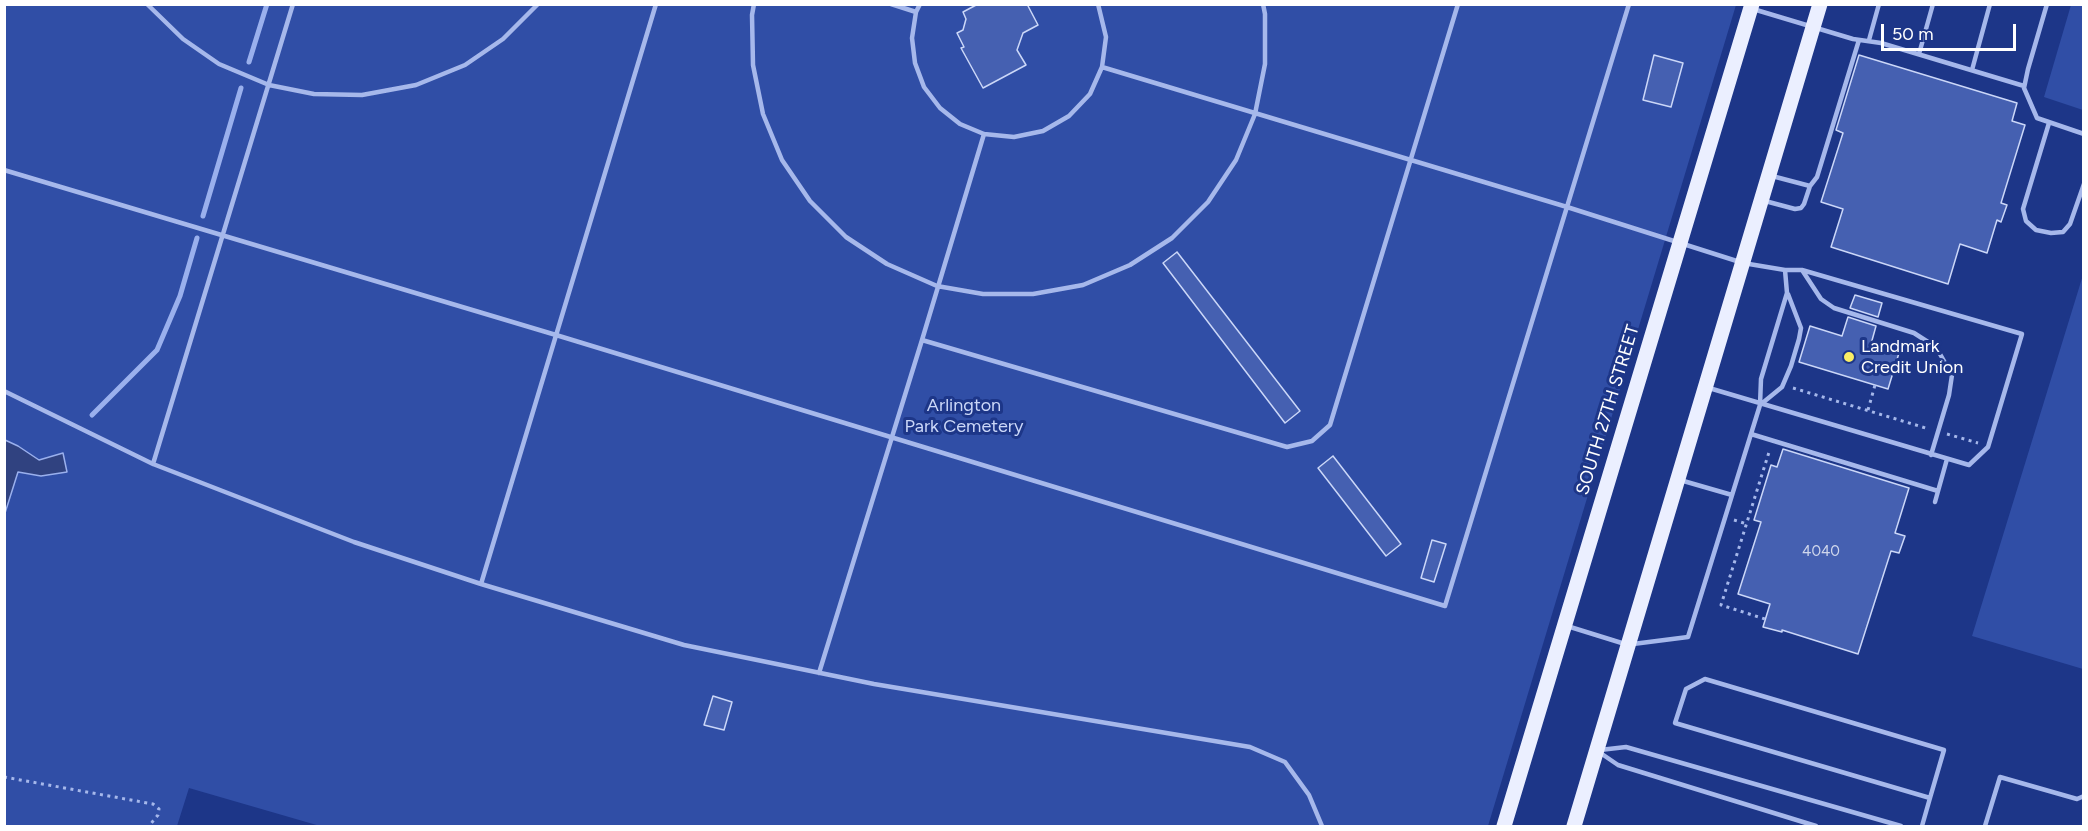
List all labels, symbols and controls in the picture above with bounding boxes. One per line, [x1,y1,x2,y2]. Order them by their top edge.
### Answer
scale bar [1884,12,2019,50]
text: 50 m [1892,23,1934,45]
street label: SOUTH 27TH STREET [1572,322,1644,498]
place label: Landmark Credit Union [1861,336,1963,378]
marker: Landmark Credit Union [1842,350,1856,364]
park label: Arlington Park Cemetery [905,395,1023,438]
house number: 4040 [1802,543,1840,561]

